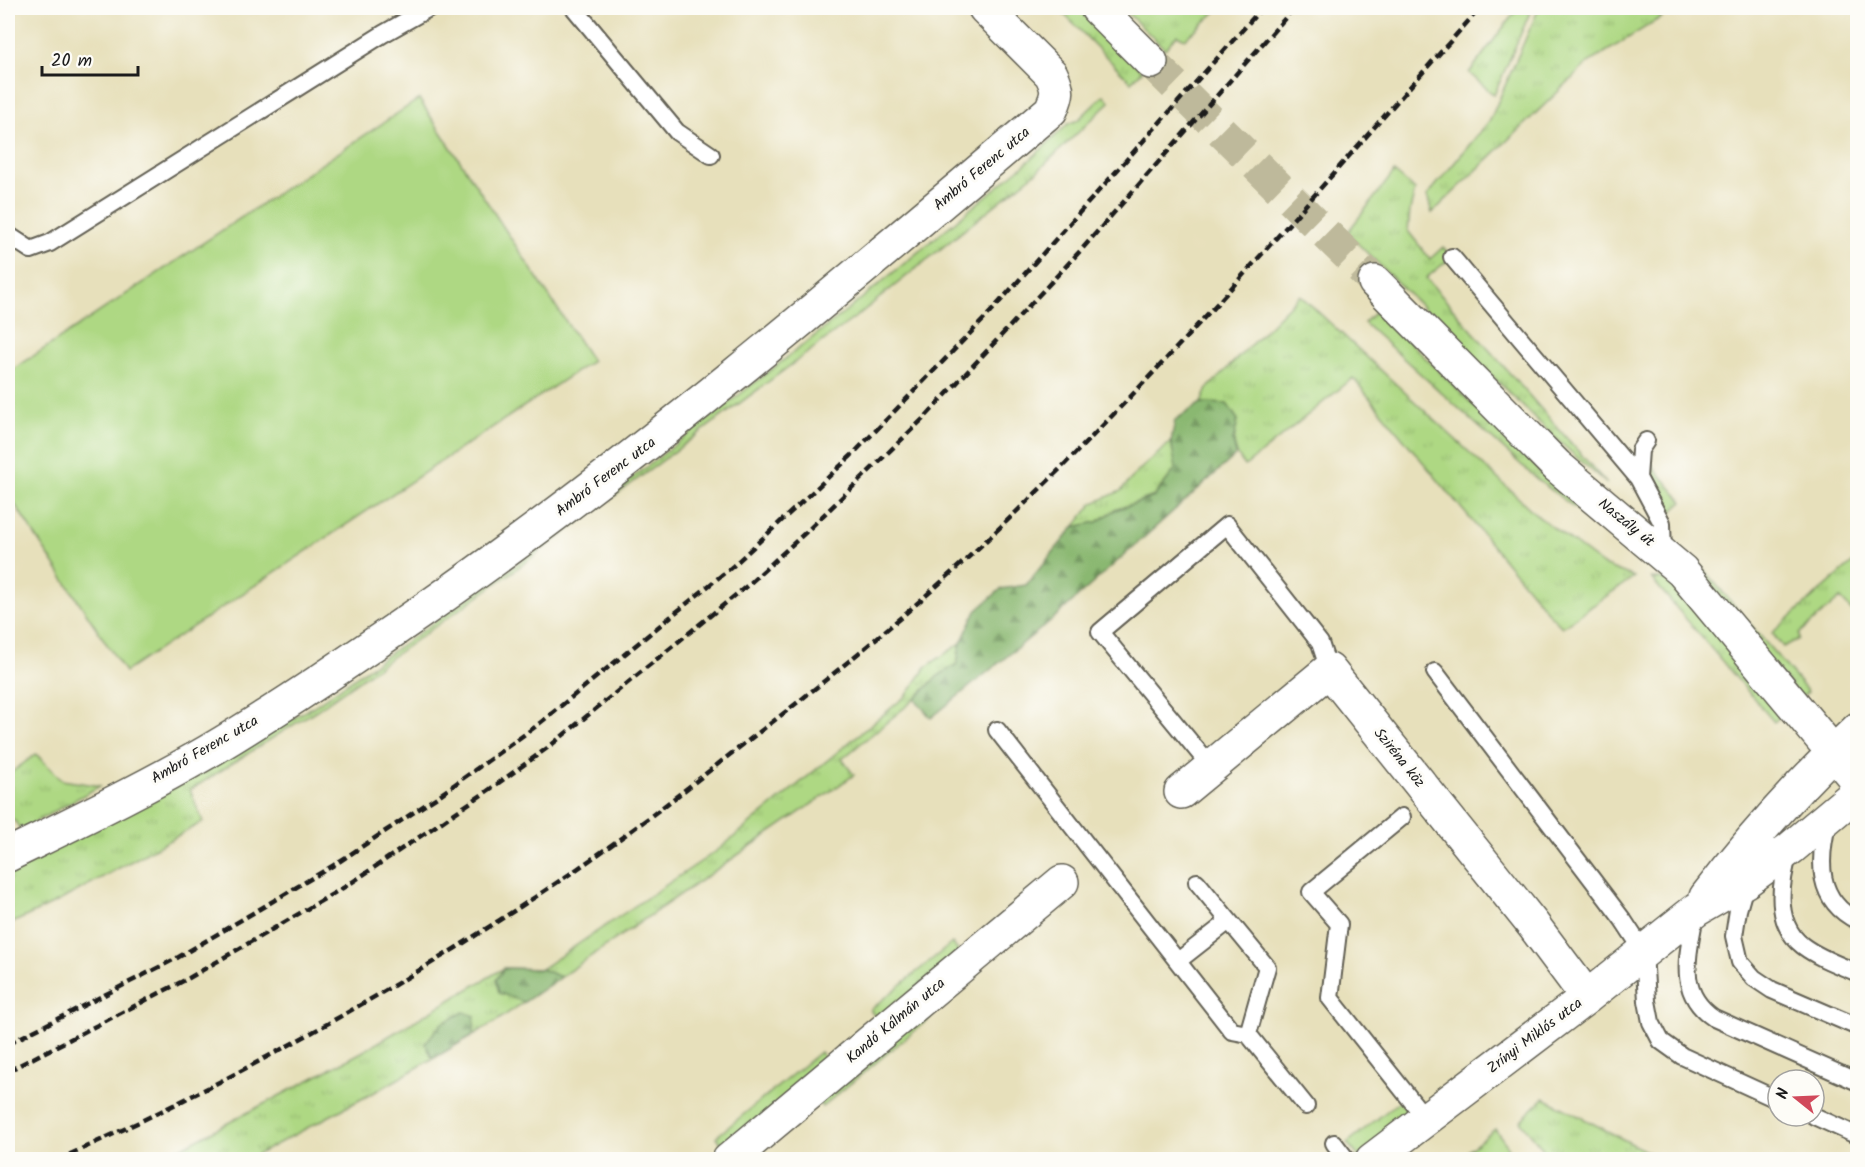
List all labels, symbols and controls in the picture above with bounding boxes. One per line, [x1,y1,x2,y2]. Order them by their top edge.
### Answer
scale bar [42,39,138,77]
text: 20 m [51,47,92,76]
street label: Ambró Ferenc utca [928,121,1036,217]
street label: Ambró Ferenc utca [551,431,661,523]
street label: Naszály út [1592,493,1660,554]
street label: Ambró Ferenc utca [147,710,263,790]
street label: Sziréna köz [1367,723,1431,793]
street label: Kandó Kálmán utca [841,972,951,1070]
street label: Zrínyi Miklós utca [1482,992,1588,1080]
north arrow [1766,1068,1826,1128]
text: N [1770,1085,1797,1102]

